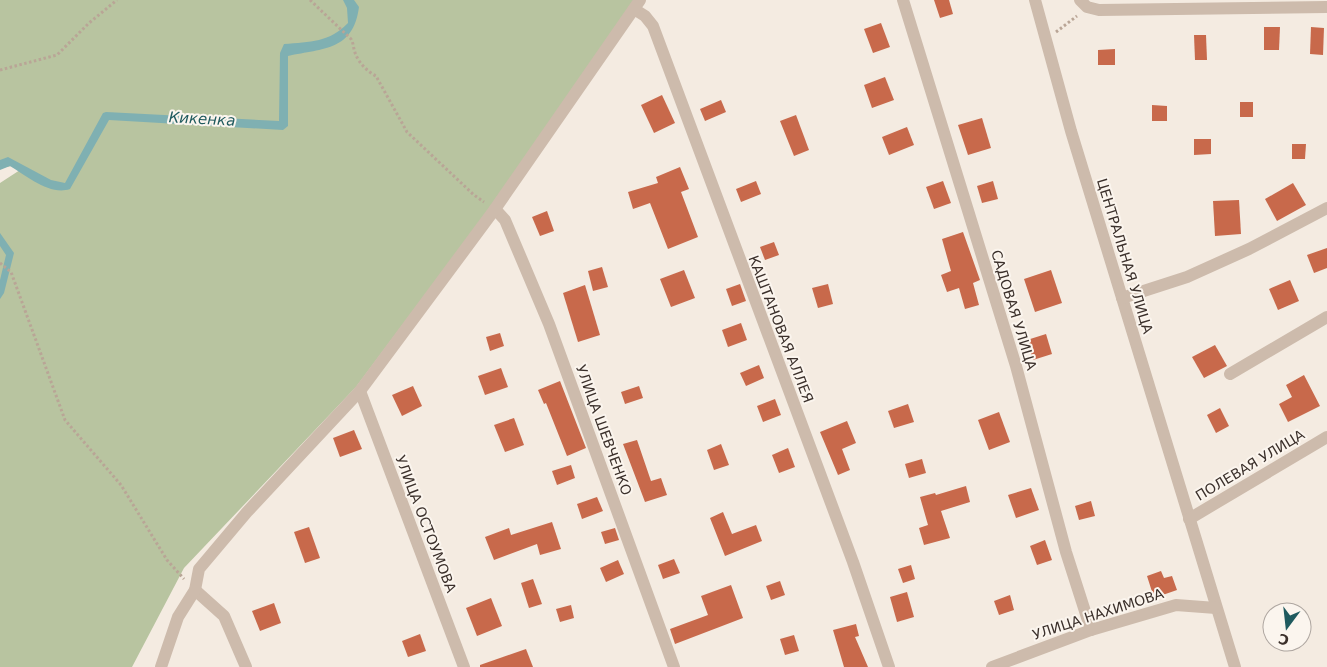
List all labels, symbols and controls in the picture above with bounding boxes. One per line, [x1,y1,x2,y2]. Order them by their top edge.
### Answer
water label: Кикенка [168,108,236,130]
street label: ЦЕНТРАЛЬНАЯ УЛИЦА [1094,177,1156,336]
street label: САДОВАЯ УЛИЦА [988,248,1040,372]
street label: КАШТАНОВАЯ АЛЛЕЯ [745,253,817,405]
street label: УЛИЦА ШЕВЧЕНКО [573,363,635,497]
street label: ПОЛЕВАЯ УЛИЦА [1193,426,1308,504]
street label: УЛИЦА ОСТОУМОВА [392,453,460,595]
street label: УЛИЦА НАХИМОВА [1030,585,1166,643]
north arrow [1262,602,1312,652]
text: С [1277,630,1291,649]

